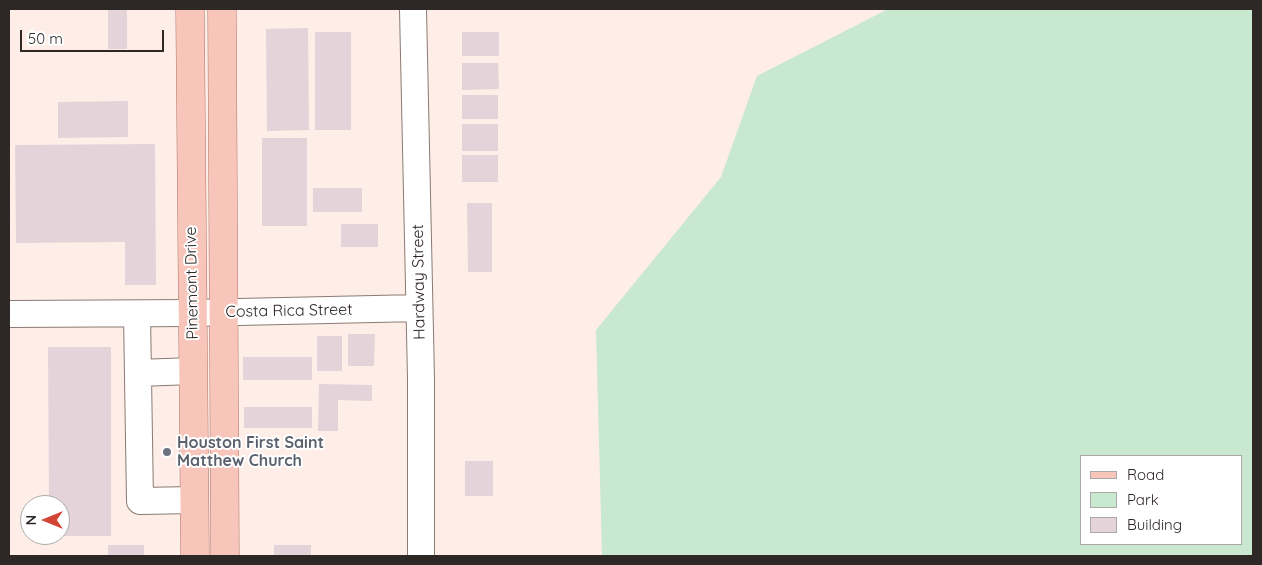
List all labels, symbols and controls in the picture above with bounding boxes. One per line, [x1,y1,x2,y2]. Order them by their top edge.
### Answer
scale bar [22,20,166,52]
text: 50 m [28,29,63,48]
street label: Hardway Street [408,224,430,340]
street label: Pinemont Drive [181,226,203,340]
street label: Costa Rica Street [225,300,353,322]
place label: Houston First Saint Matthew Church [177,433,324,471]
marker: Houston First Saint Matthew Church [161,446,173,458]
legend [1080,455,1242,545]
text: Road [1127,465,1164,484]
text: Park [1127,490,1159,509]
north arrow [20,495,70,545]
text: N [22,515,40,525]
text: Building [1127,515,1182,534]

